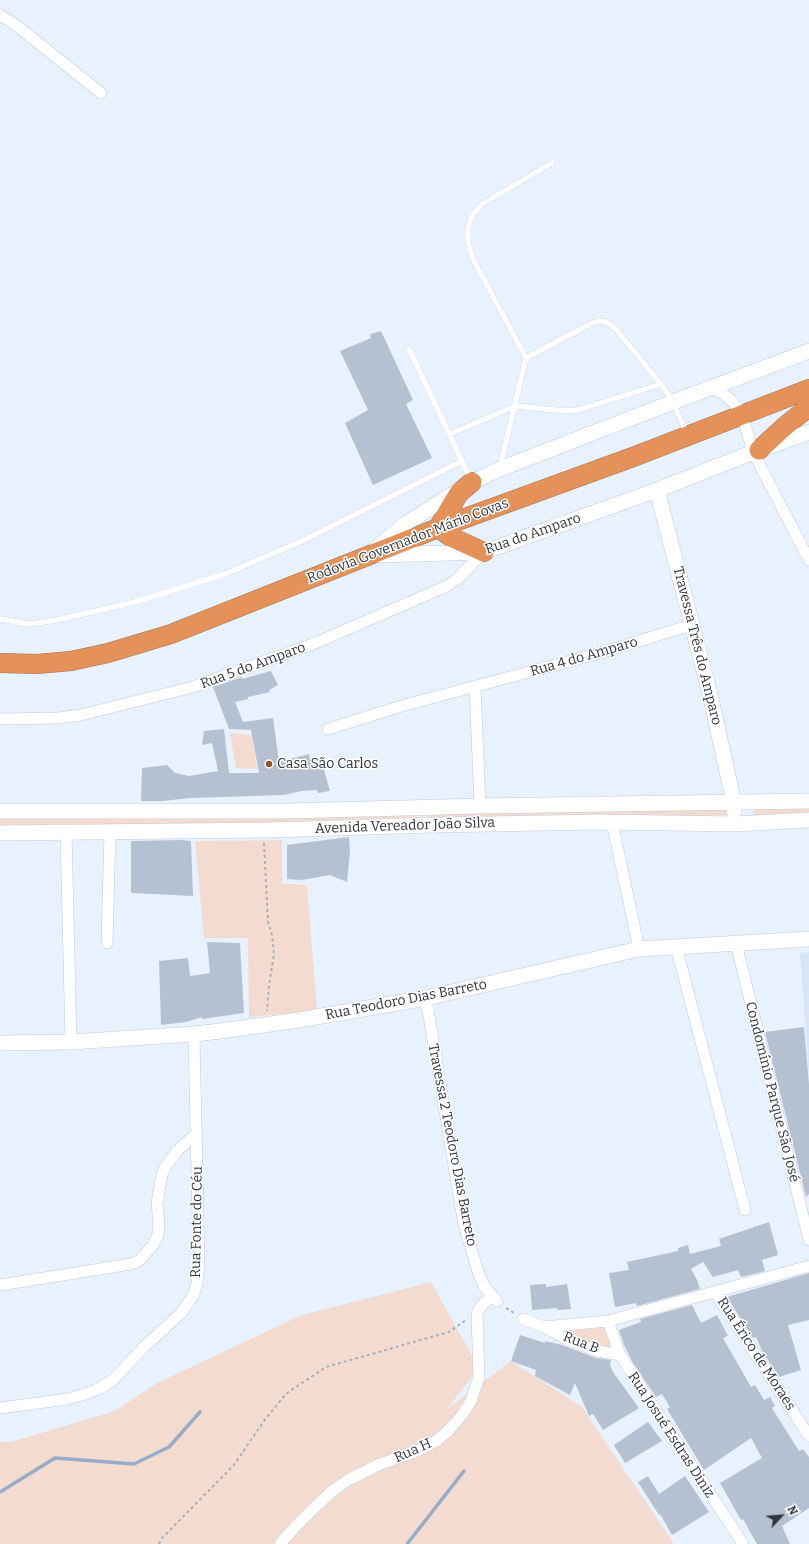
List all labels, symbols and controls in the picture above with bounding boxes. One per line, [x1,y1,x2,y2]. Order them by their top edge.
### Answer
street label: Rodovia Governador Mário Covas [305,495,511,587]
street label: Rua do Amparo [483,510,583,558]
street label: Travessa Três do Amparo [669,565,725,727]
street label: Rua 4 do Amparo [528,634,640,680]
street label: Rua 5 do Amparo [198,639,308,693]
place label: Casa São Carlos [277,756,378,772]
marker: Casa São Carlos [264,759,274,769]
street label: Avenida Vereador João Silva [315,814,495,838]
street label: Rua Teodoro Dias Barreto [324,976,488,1024]
street label: Condomínio Parque São José [741,1000,803,1184]
street label: Travessa 2 Teodoro Dias Barreto [424,1042,480,1248]
street label: Rua Fonte do Céu [188,1166,206,1278]
street label: Rua Érico de Moraes [713,1294,799,1414]
street label: Rua B [561,1329,601,1357]
street label: Rua Josué Esdras Diniz [624,1369,718,1501]
street label: Rua H [392,1435,434,1467]
north arrow [761,1496,801,1536]
text: N [785,1504,800,1517]

